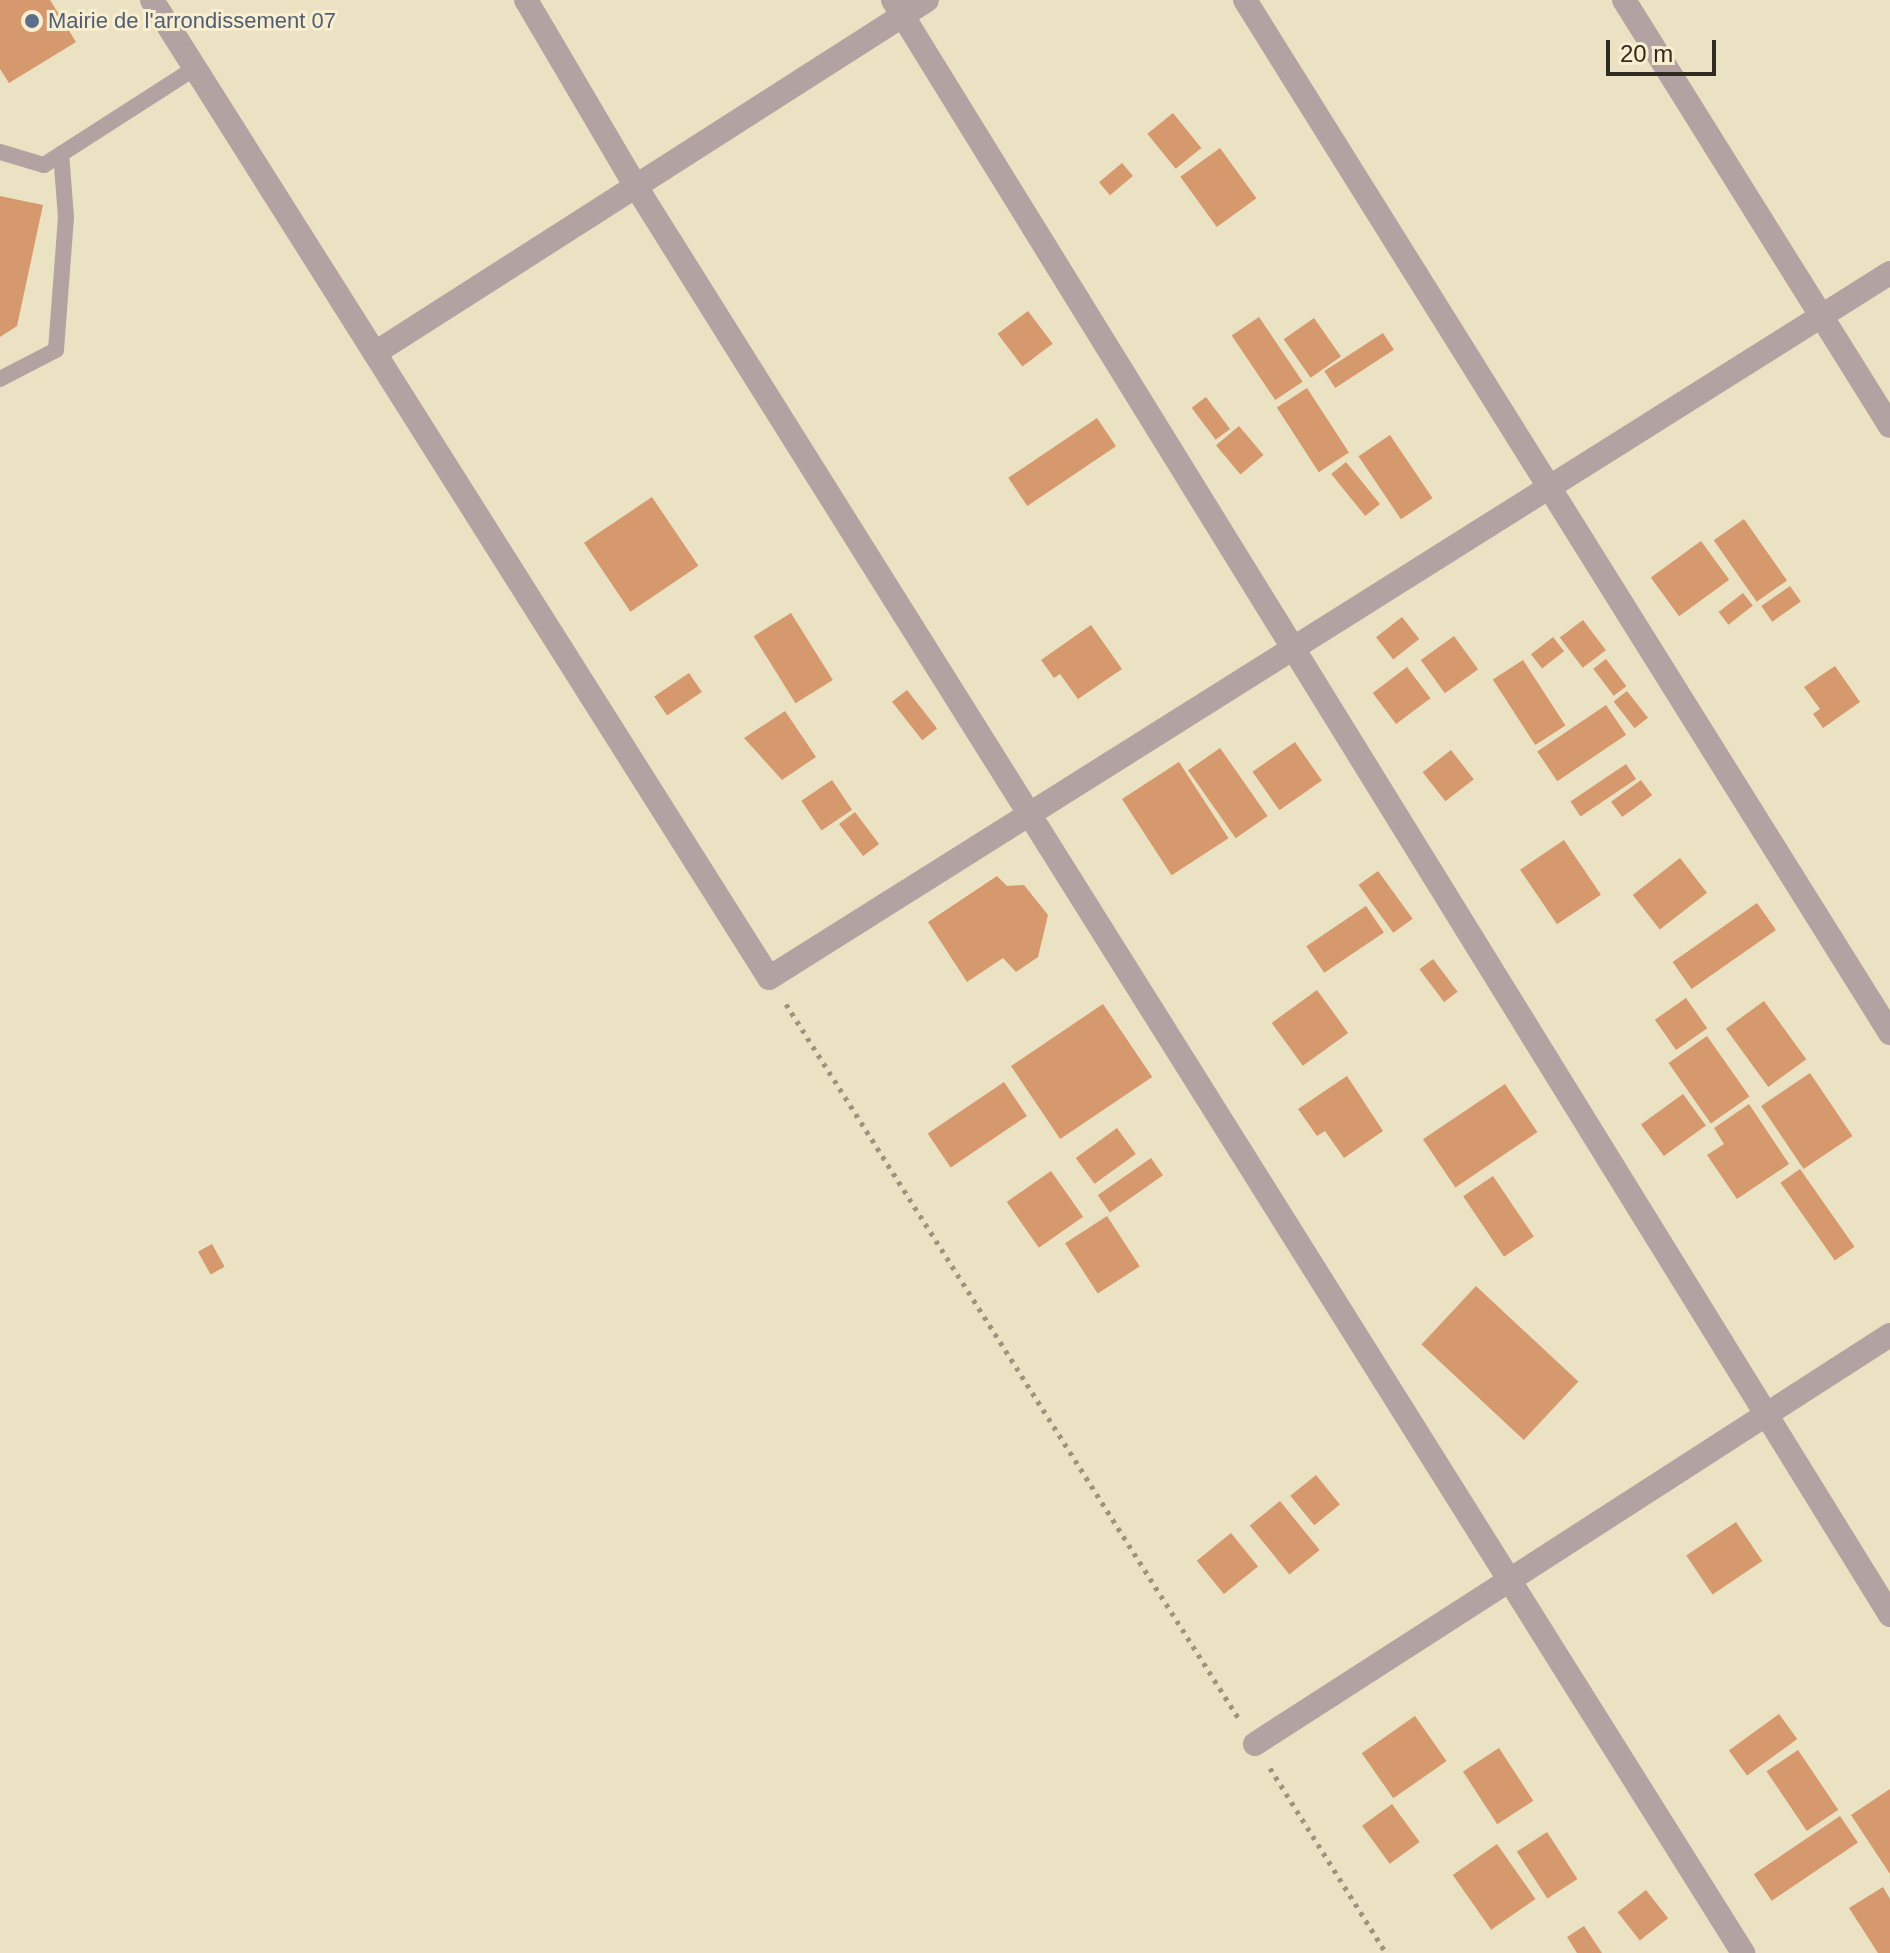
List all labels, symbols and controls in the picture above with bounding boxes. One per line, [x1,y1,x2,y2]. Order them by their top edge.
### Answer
place label: Mairie de l'arrondissement 07 [48,8,336,34]
marker: Mairie de l'arrondissement 07 [23,12,41,30]
scale bar [1610,24,1720,74]
text: 20 m [1620,40,1673,67]

